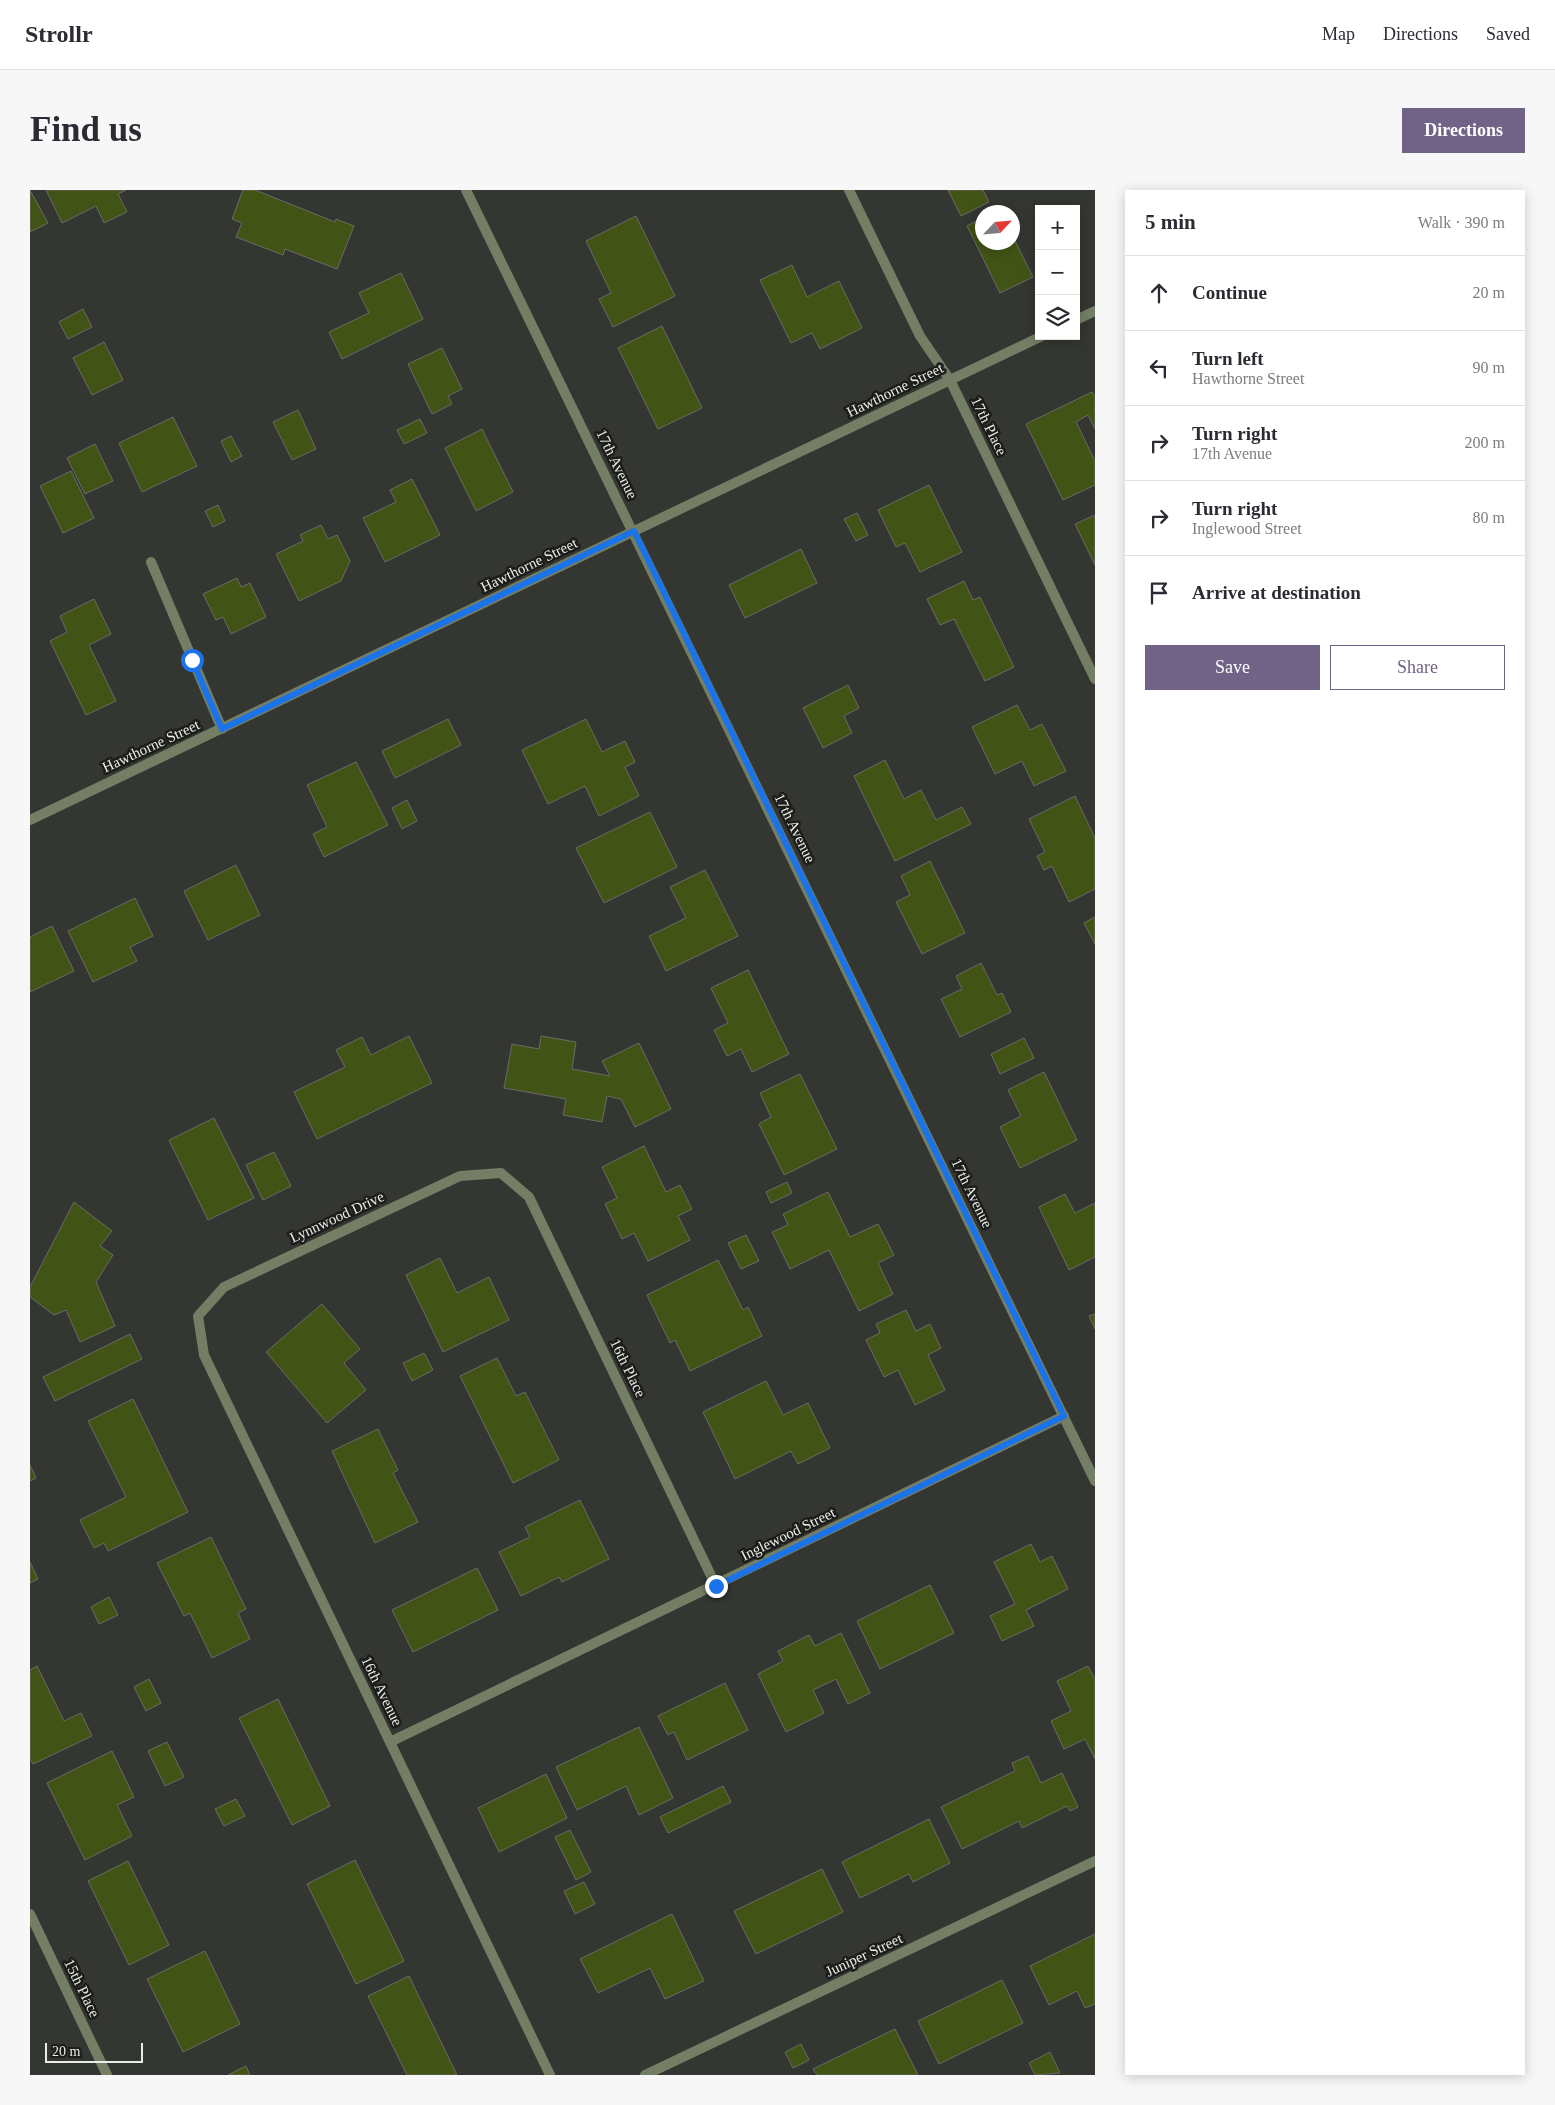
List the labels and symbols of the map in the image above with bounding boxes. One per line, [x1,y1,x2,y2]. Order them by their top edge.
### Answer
north arrow [975,205,1020,250]
street label: Hawthorne Street [844,359,947,420]
street label: 17th Place [968,394,1010,458]
street label: 17th Avenue [593,427,641,502]
street label: Hawthorne Street [478,534,581,595]
route start [181,649,204,672]
street label: Hawthorne Street [100,716,203,776]
street label: 17th Avenue [771,791,819,866]
street label: 17th Avenue [948,1156,996,1231]
street label: Lynnwood Drive [287,1188,387,1246]
street label: 16th Place [607,1336,649,1400]
street label: Inglewood Street [738,1504,838,1564]
route end [705,1575,728,1598]
street label: 16th Avenue [358,1654,406,1729]
street label: Juniper Street [823,1930,906,1980]
street label: 15th Place [61,1956,103,2020]
scale bar [45,2040,142,2063]

